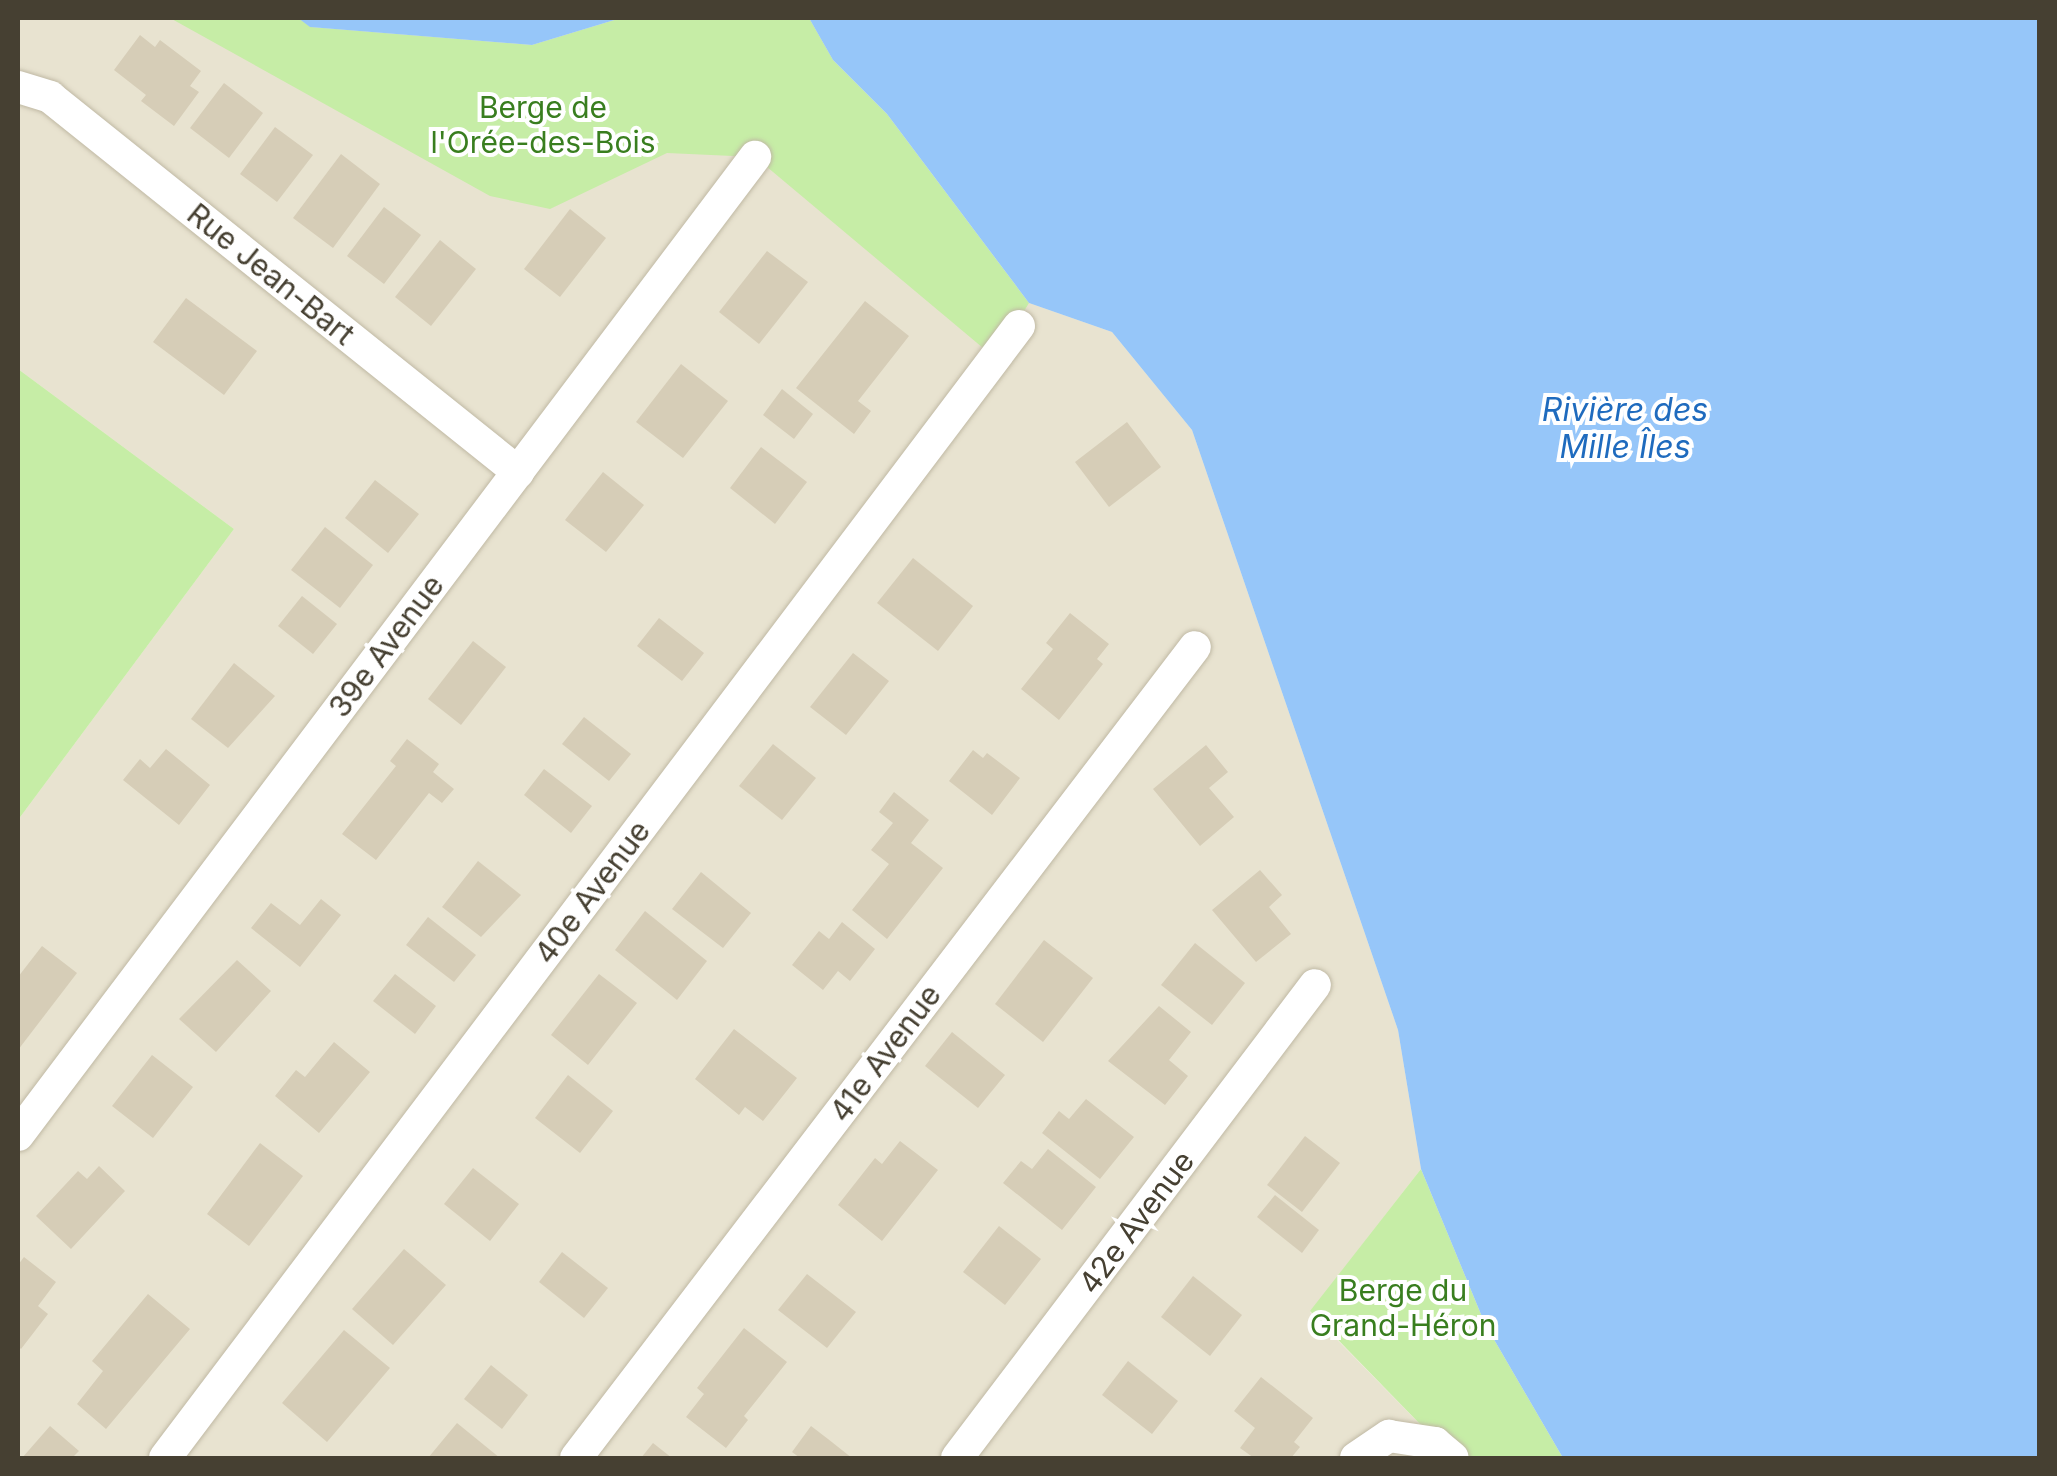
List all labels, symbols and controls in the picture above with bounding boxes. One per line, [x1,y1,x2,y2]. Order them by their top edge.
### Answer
park label: Berge de l'Orée-des-Bois [431,89,655,160]
street label: Rue Jean-Bart [180,196,362,352]
water label: Rivière des Mille Îles [1542,392,1708,467]
street label: 39e Avenue [321,568,451,724]
street label: 40e Avenue [527,813,657,971]
street label: 41e Avenue [822,977,948,1129]
street label: 42e Avenue [1071,1144,1201,1300]
park label: Berge du Grand-Héron [1310,1272,1496,1342]

